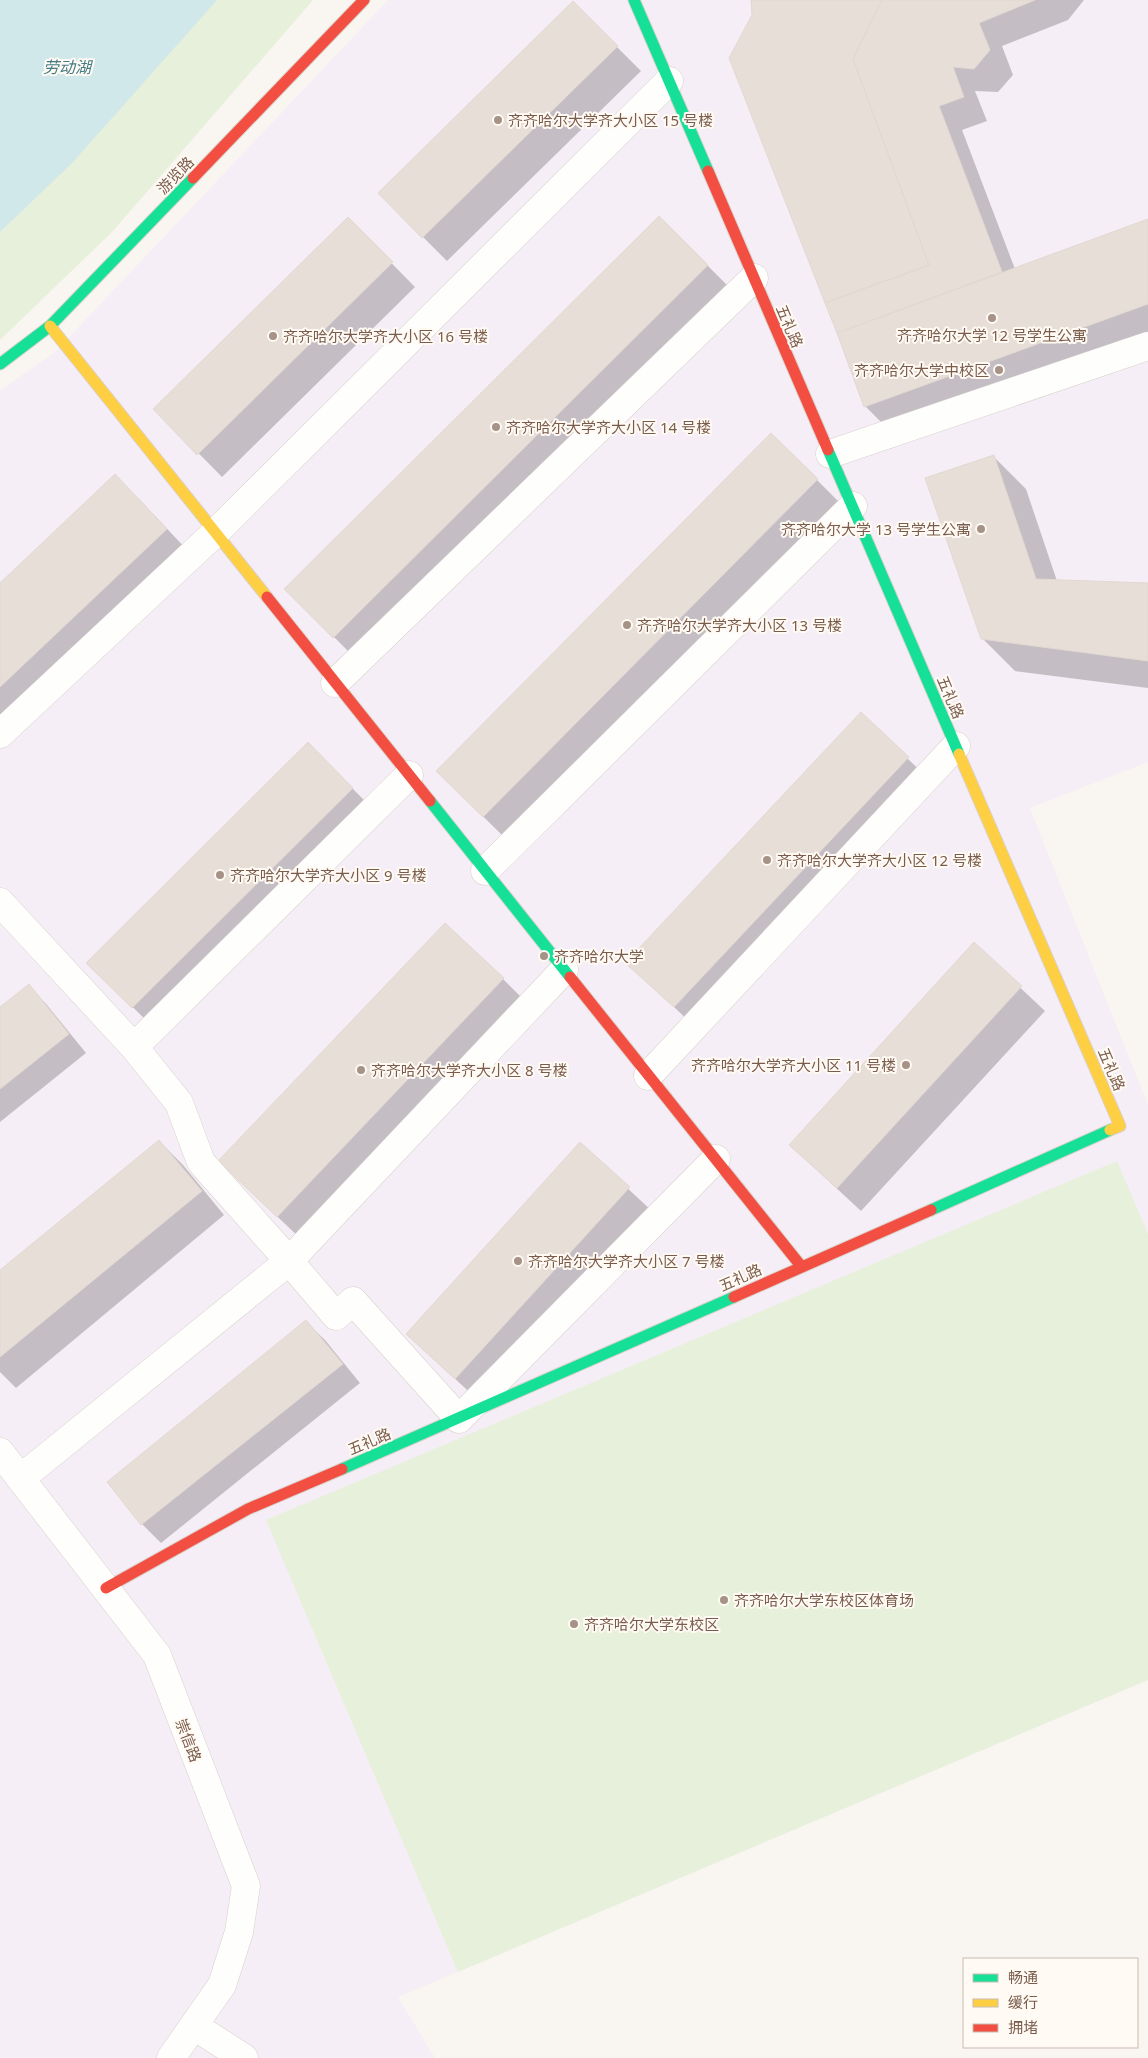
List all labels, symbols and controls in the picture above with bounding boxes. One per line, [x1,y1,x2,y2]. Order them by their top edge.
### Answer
water label: 劳动湖 [43,56,94,78]
place label: 齐齐哈尔大学齐大小区 15 号楼 [508,110,713,130]
marker: 齐齐哈尔大学齐大小区 15 号楼 [492,114,504,126]
street label: 游览路 [152,152,198,198]
street label: 五礼路 [772,301,808,351]
marker: 齐齐哈尔大学 12 号学生公寓 [986,312,998,324]
place label: 齐齐哈尔大学 12 号学生公寓 [897,325,1087,345]
place label: 齐齐哈尔大学齐大小区 16 号楼 [283,326,488,346]
marker: 齐齐哈尔大学齐大小区 16 号楼 [267,330,279,342]
place label: 齐齐哈尔大学中校区 [854,360,989,380]
marker: 齐齐哈尔大学中校区 [993,364,1005,376]
place label: 齐齐哈尔大学齐大小区 14 号楼 [506,417,711,437]
marker: 齐齐哈尔大学齐大小区 14 号楼 [490,421,502,433]
place label: 齐齐哈尔大学 13 号学生公寓 [781,519,971,539]
marker: 齐齐哈尔大学 13 号学生公寓 [975,523,987,535]
place label: 齐齐哈尔大学齐大小区 13 号楼 [637,615,842,635]
marker: 齐齐哈尔大学齐大小区 13 号楼 [621,619,633,631]
street label: 五礼路 [933,672,969,722]
place label: 齐齐哈尔大学齐大小区 12 号楼 [777,850,982,870]
marker: 齐齐哈尔大学齐大小区 12 号楼 [761,854,773,866]
place label: 齐齐哈尔大学齐大小区 9 号楼 [230,865,426,885]
marker: 齐齐哈尔大学齐大小区 9 号楼 [214,869,226,881]
place label: 齐齐哈尔大学 [554,946,644,966]
marker: 齐齐哈尔大学 [538,950,550,962]
street label: 五礼路 [1094,1044,1130,1094]
place label: 齐齐哈尔大学齐大小区 11 号楼 [691,1055,896,1075]
marker: 齐齐哈尔大学齐大小区 11 号楼 [900,1059,912,1071]
place label: 齐齐哈尔大学齐大小区 8 号楼 [371,1060,567,1080]
marker: 齐齐哈尔大学齐大小区 8 号楼 [355,1064,367,1076]
place label: 齐齐哈尔大学齐大小区 7 号楼 [528,1251,724,1271]
marker: 齐齐哈尔大学齐大小区 7 号楼 [512,1255,524,1267]
street label: 五礼路 [715,1259,765,1295]
street label: 五礼路 [344,1423,394,1459]
place label: 齐齐哈尔大学东校区体育场 [734,1590,914,1610]
marker: 齐齐哈尔大学东校区体育场 [718,1594,730,1606]
place label: 齐齐哈尔大学东校区 [584,1614,719,1634]
marker: 齐齐哈尔大学东校区 [568,1618,580,1630]
street label: 崇信路 [172,1715,206,1765]
legend [963,1958,1138,2048]
text: 畅通 [1008,1967,1038,1987]
text: 缓行 [1008,1992,1038,2012]
text: 拥堵 [1008,2017,1038,2037]

